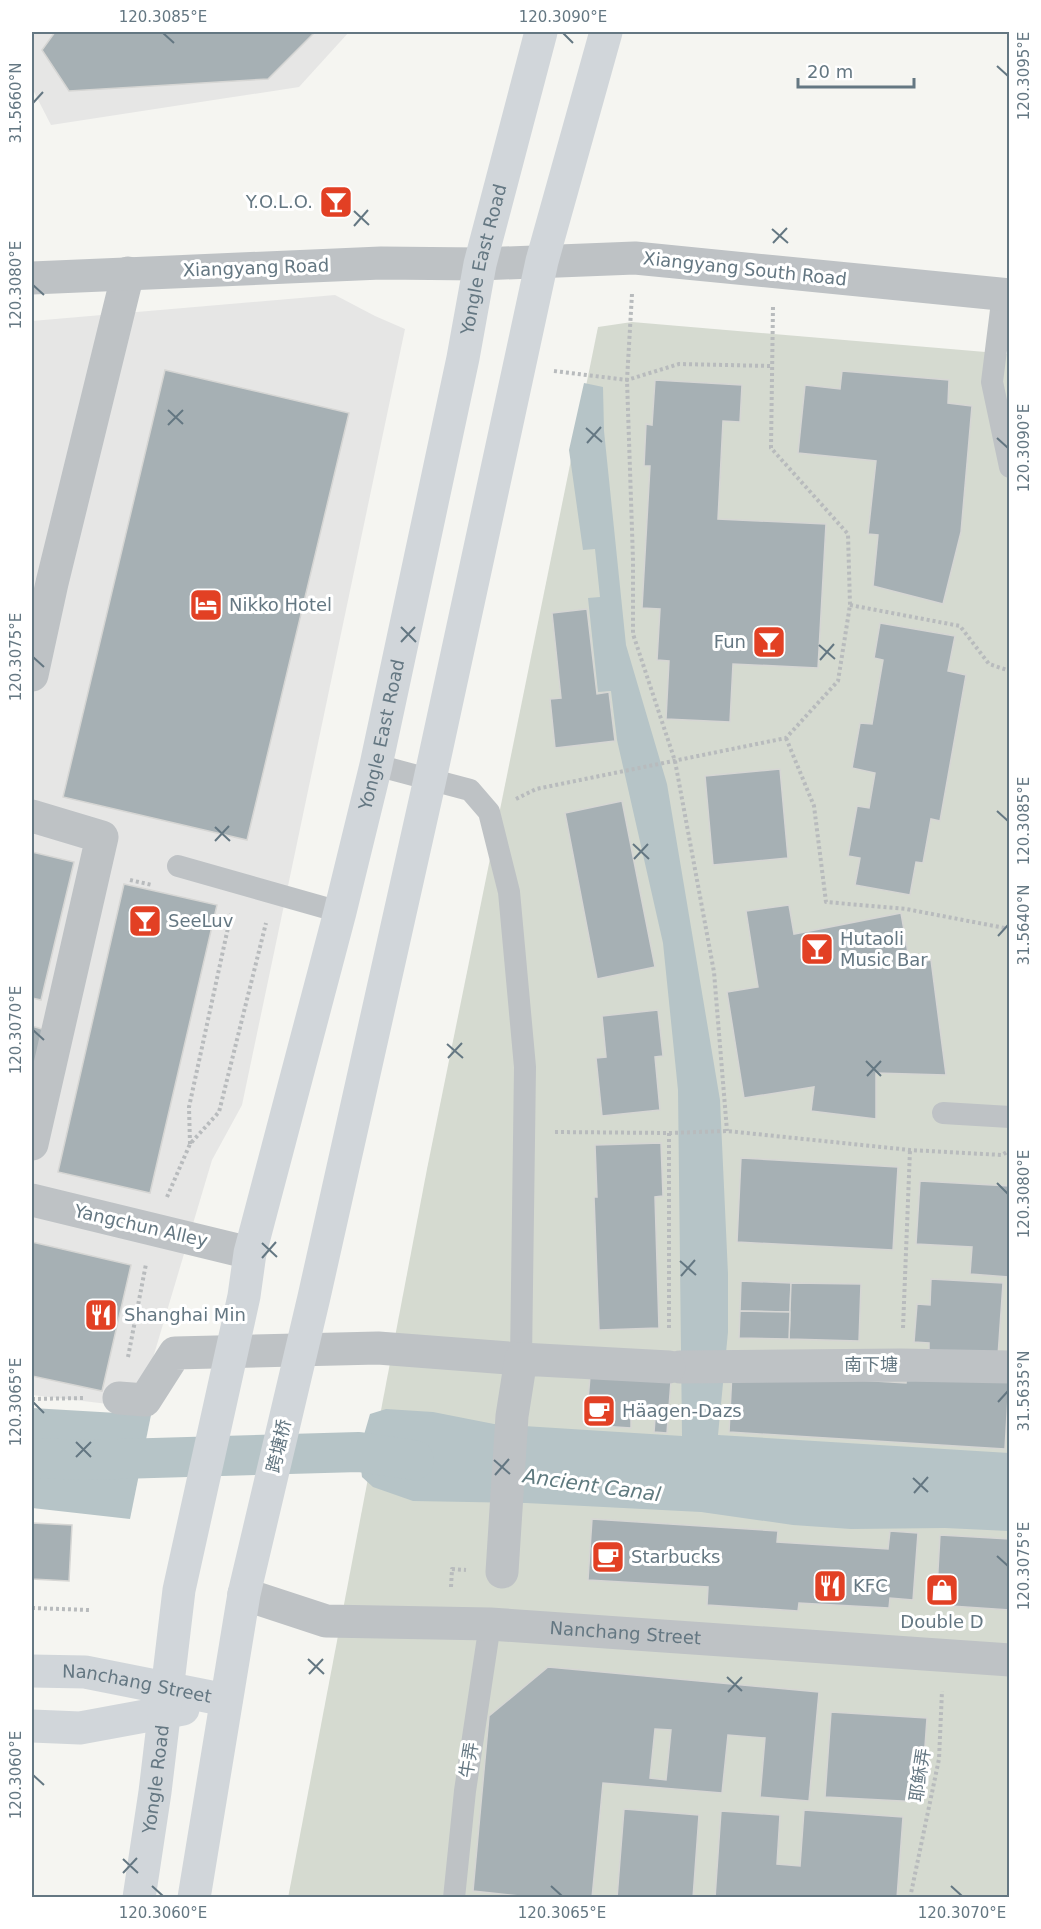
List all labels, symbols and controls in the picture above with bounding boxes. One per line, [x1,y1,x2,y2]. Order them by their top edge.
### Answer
text: 120.3085°E [119,8,207,26]
text: 120.3090°E [519,8,607,26]
text: 120.3095°E [1015,32,1033,120]
scale bar [798,51,914,89]
text: 20 m [807,61,853,82]
text: 31.5660°N [7,63,25,143]
street label: Yongle East Road [456,182,511,338]
bar icon: Y.O.L.O. [318,184,354,220]
place label: Y.O.L.O. [245,191,313,212]
text: 120.3080°E [7,241,25,329]
street label: Xiangyang South Road [642,247,848,290]
street label: Xiangyang Road [182,254,330,281]
text: 120.3090°E [1015,404,1033,492]
hotel icon: Nikko Hotel [188,587,224,623]
place label: Nikko Hotel [229,594,332,615]
text: 120.3075°E [7,613,25,701]
bar icon: Fun [751,624,787,660]
place label: Fun [714,631,746,652]
street label: Yongle East Road [354,657,408,813]
text: 120.3085°E [1015,777,1033,865]
text: 31.5640°N [1015,885,1033,965]
bar icon: SeeLuv [127,903,163,939]
place label: SeeLuv [168,910,234,931]
place label: Hutaoli Music Bar [840,928,928,970]
bar icon: Hutaoli Music Bar [799,931,835,967]
text: 120.3070°E [7,986,25,1074]
text: 120.3080°E [1015,1150,1033,1238]
street label: Yangchun Alley [71,1200,210,1251]
restaurant icon: Shanghai Min [83,1297,119,1333]
place label: Shanghai Min [124,1304,246,1325]
text: 31.5635°N [1015,1351,1033,1431]
street label: 南下塘 [844,1354,898,1375]
text: 120.3065°E [7,1358,25,1446]
cafe icon: Häagen-Dazs [581,1393,617,1429]
place label: Häagen-Dazs [622,1400,742,1421]
street label: 跨塘桥 [262,1417,295,1475]
water label: Ancient Canal [520,1463,663,1507]
text: 120.3075°E [1015,1522,1033,1610]
cafe icon: Starbucks [590,1539,626,1575]
place label: Starbucks [631,1546,720,1567]
restaurant icon: KFC [812,1568,848,1604]
shop icon: Double D [924,1572,960,1608]
place label: KFC [853,1575,888,1596]
place label: Double D [900,1611,984,1632]
street label: Nanchang Street [549,1617,702,1649]
street label: Nanchang Street [62,1661,213,1707]
street label: Yongle Road [138,1724,173,1836]
text: 120.3060°E [7,1731,25,1819]
street label: 牛弄 [455,1741,482,1779]
street label: 耶稣弄 [905,1747,934,1803]
text: 120.3060°E [119,1904,207,1922]
text: 120.3065°E [518,1904,606,1922]
text: 120.3070°E [918,1904,1006,1922]

